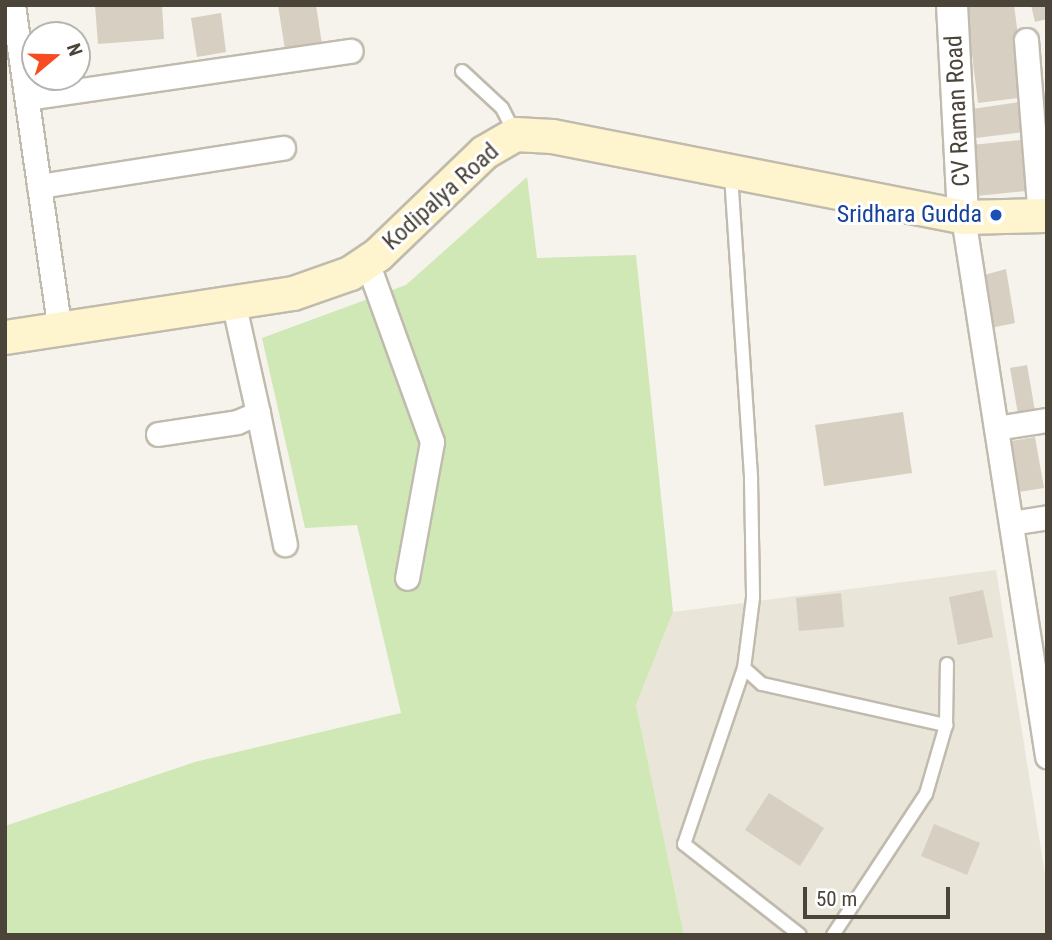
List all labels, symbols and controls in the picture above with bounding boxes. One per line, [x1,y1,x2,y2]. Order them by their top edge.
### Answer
north arrow [21,21,91,91]
street label: CV Raman Road [940,35,976,187]
text: N [62,40,87,59]
street label: Kodipalya Road [377,137,505,257]
place label: Sridhara Gudda [837,201,982,229]
marker: Sridhara Gudda [988,207,1004,223]
scale bar [807,874,954,918]
text: 50 m [816,887,857,911]

